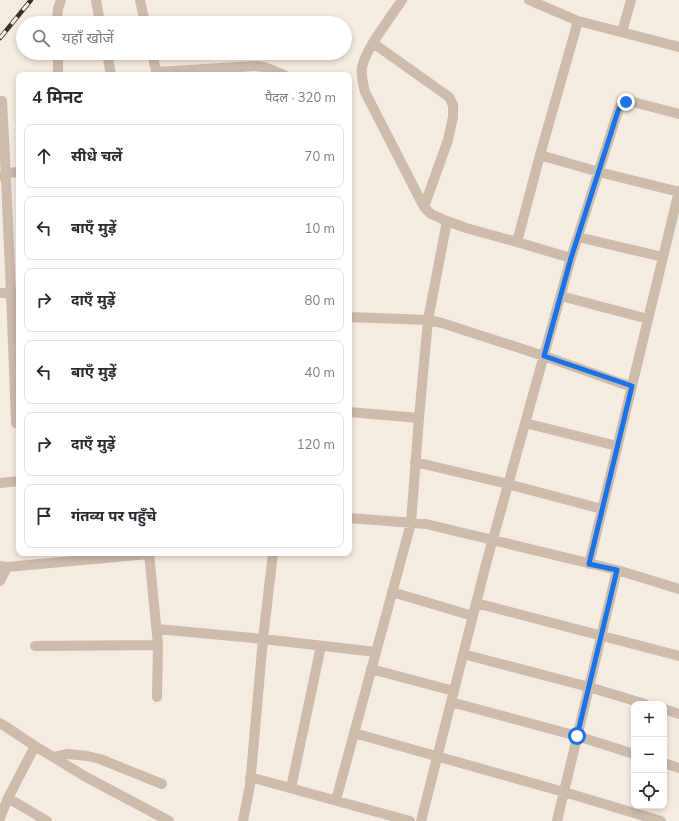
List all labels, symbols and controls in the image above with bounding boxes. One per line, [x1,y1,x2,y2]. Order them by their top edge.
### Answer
search box [16,16,352,60]
icon: search [30,27,52,49]
text: यहाँ खोजें [62,28,114,47]
text: 4 मिनट [32,86,83,107]
text: पैदल · 320 m [265,89,336,105]
route end [617,93,635,111]
icon: ahead [33,145,55,167]
text: सीधे चलें [71,146,122,165]
text: 70 m [305,148,335,164]
icon: left [33,217,55,239]
text: बाएँ मुड़ें [71,218,116,237]
text: 10 m [305,220,335,236]
icon: right [33,289,55,311]
text: दाएँ मुड़ें [71,290,115,309]
text: 80 m [305,292,335,308]
icon: left [33,361,55,383]
text: बाएँ मुड़ें [71,362,116,381]
text: 40 m [305,364,335,380]
icon: right [33,433,55,455]
text: दाएँ मुड़ें [71,434,115,453]
text: 120 m [297,436,335,452]
icon: arrive [33,505,55,527]
text: गंतव्य पर पहुँचे [71,506,156,525]
map controls [631,701,667,809]
button: + [631,701,667,737]
route start [568,727,586,745]
button: − [631,737,667,773]
button: locate [631,773,667,809]

